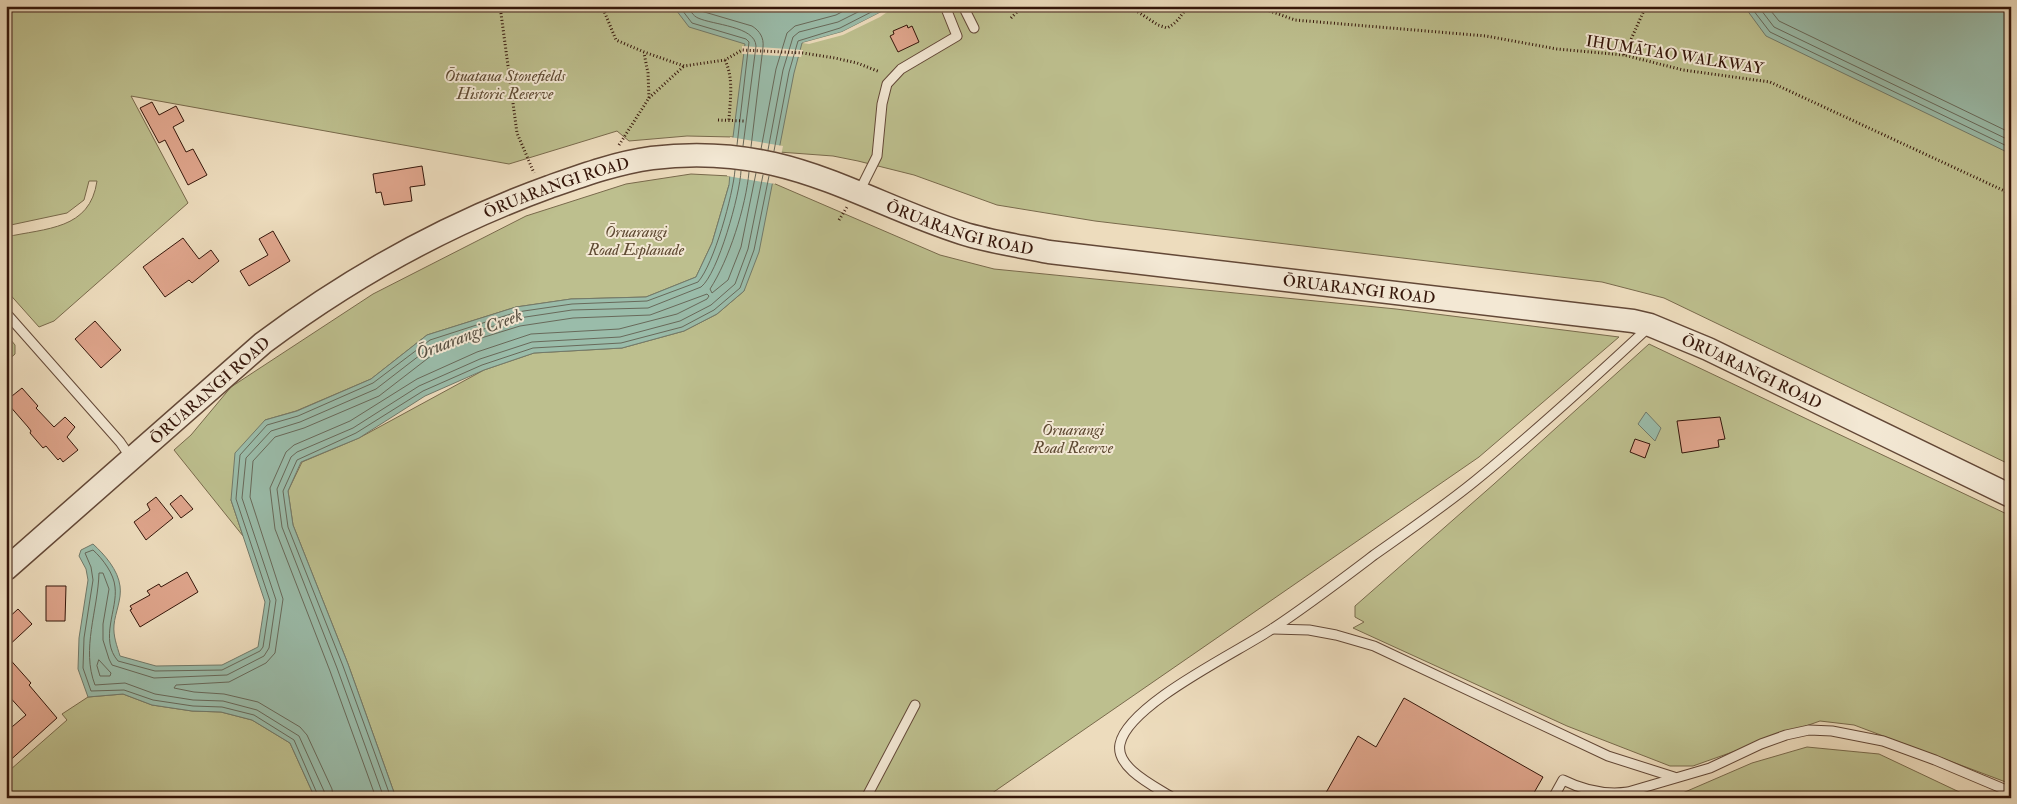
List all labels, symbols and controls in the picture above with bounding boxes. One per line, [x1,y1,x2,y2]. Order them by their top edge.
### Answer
street label: IHUMĀTAO WALKWAY [1584,31,1766,79]
park label: Ōtuataua Stonefields Historic Reserve [444,66,566,104]
street label: ŌRUARANGI ROAD [481,153,631,223]
street label: ŌRUARANGI ROAD [883,196,1035,260]
park label: Ōruarangi Road Esplanade [587,222,685,260]
street label: ŌRUARANGI ROAD [1282,271,1436,309]
water label: Ōruarangi Creek [413,304,526,365]
street label: ŌRUARANGI ROAD [1678,330,1825,414]
street label: ŌRUARANGI ROAD [146,333,274,449]
park label: Ōruarangi Road Reserve [1032,420,1114,458]

